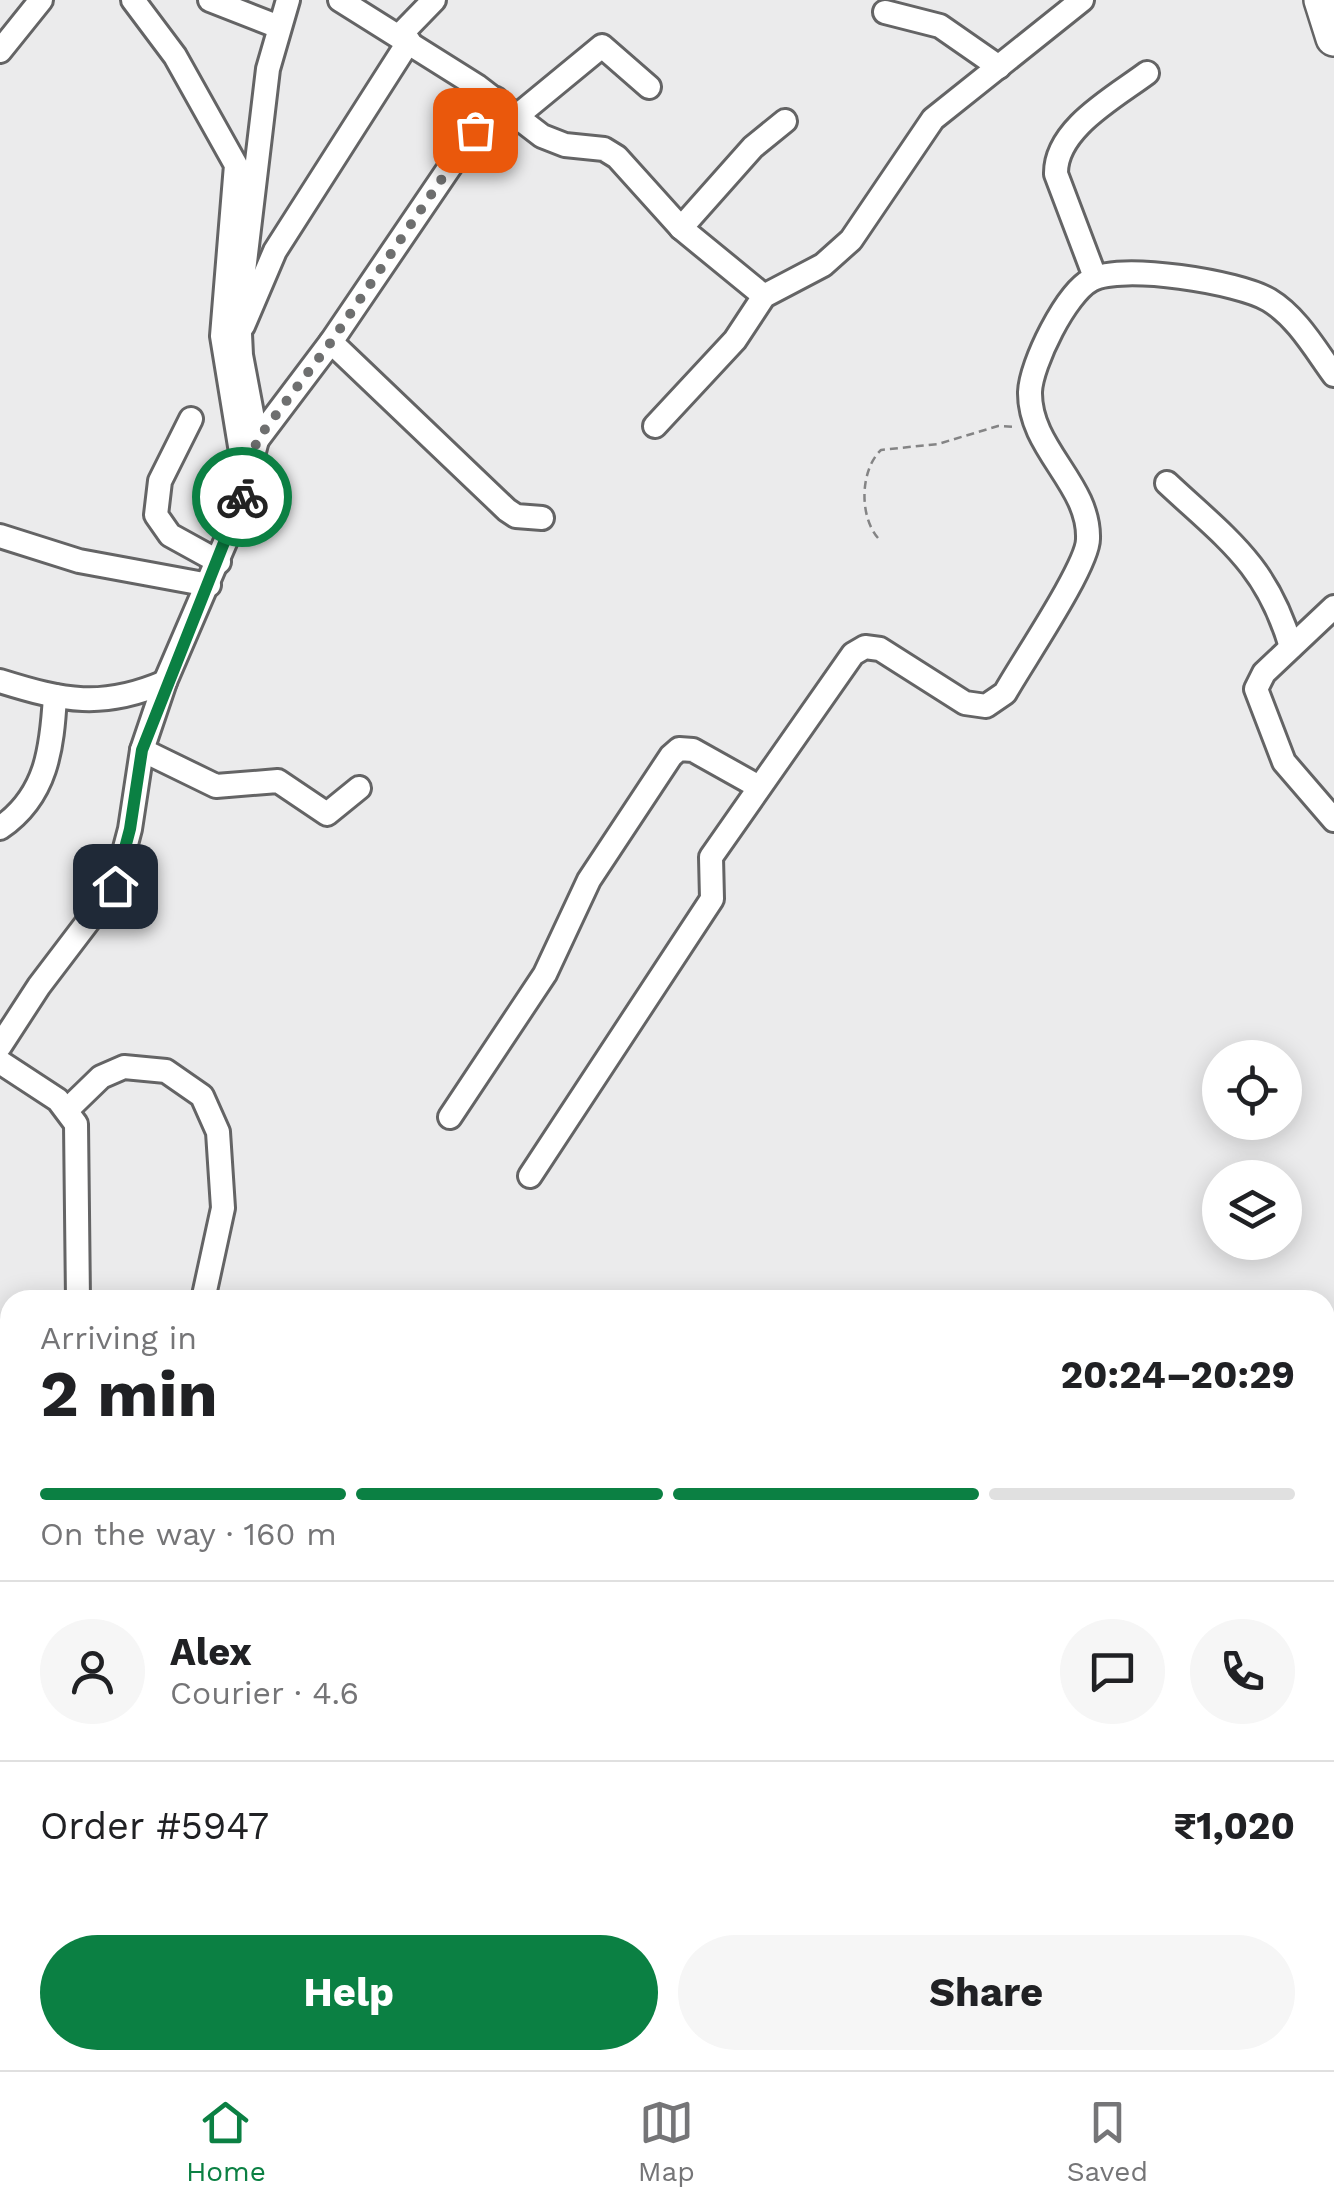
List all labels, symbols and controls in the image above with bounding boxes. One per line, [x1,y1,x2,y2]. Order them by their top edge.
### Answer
pin [433,88,518,173]
icon: bag [448,103,503,158]
courier [192,447,292,547]
icon: bike [215,470,270,525]
pin [73,844,158,929]
icon: home [88,859,143,914]
map controls [1202,1040,1302,1260]
button: locate [1202,1040,1302,1140]
button: layers [1202,1160,1302,1260]
text: Arriving in [40,1319,197,1357]
text: 20:24–20:29 [1060,1353,1295,1397]
text: 2 min [40,1356,218,1432]
text: On the way · 160 m [40,1515,337,1553]
button: person [40,1619,145,1724]
button: chat [1060,1619,1165,1724]
button: phone [1190,1619,1295,1724]
text: Alex [170,1630,252,1674]
text: Courier · 4.6 [170,1674,359,1712]
text: Order #5947 [40,1804,269,1848]
text: ₹1,020 [1174,1804,1295,1848]
button: Help [40,1935,658,2050]
button: Share [678,1935,1295,2050]
tab: Home [186,2095,266,2188]
tab: Map [638,2095,695,2188]
tab: Saved [1067,2095,1148,2188]

